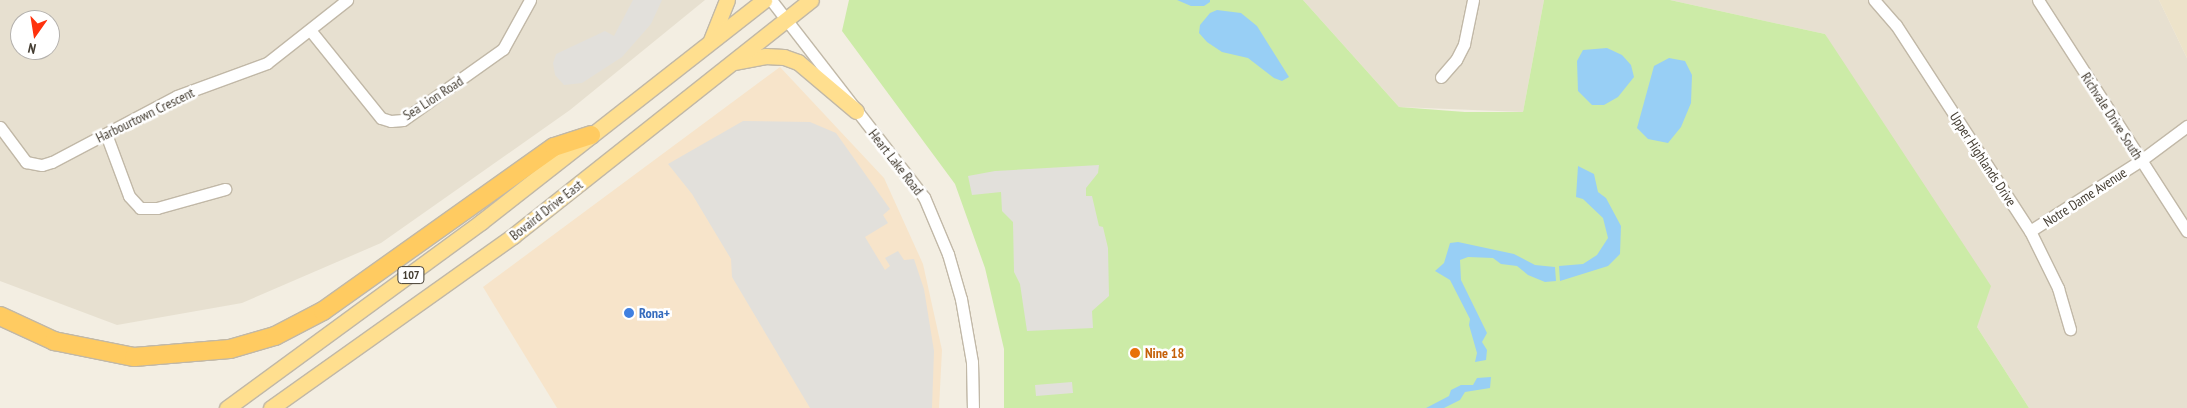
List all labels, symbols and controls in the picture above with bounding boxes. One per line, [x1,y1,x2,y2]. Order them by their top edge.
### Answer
north arrow [10,10,60,60]
text: N [26,39,38,58]
street label: Richvale Drive South [2078,69,2146,163]
street label: Sea Lion Road [400,72,466,124]
street label: Harbourtown Crescent [93,84,197,146]
street label: Upper Highlands Drive [1946,109,2020,209]
street label: Heart Lake Road [865,126,927,198]
street label: Notre Dame Avenue [2040,164,2130,230]
street label: Bovaird Drive East [506,176,586,244]
road number: 107 [397,266,425,284]
place label: Rona+ [639,305,670,321]
marker: Rona+ [623,307,635,319]
place label: Nine 18 [1145,345,1184,361]
marker: Nine 18 [1129,347,1141,359]

